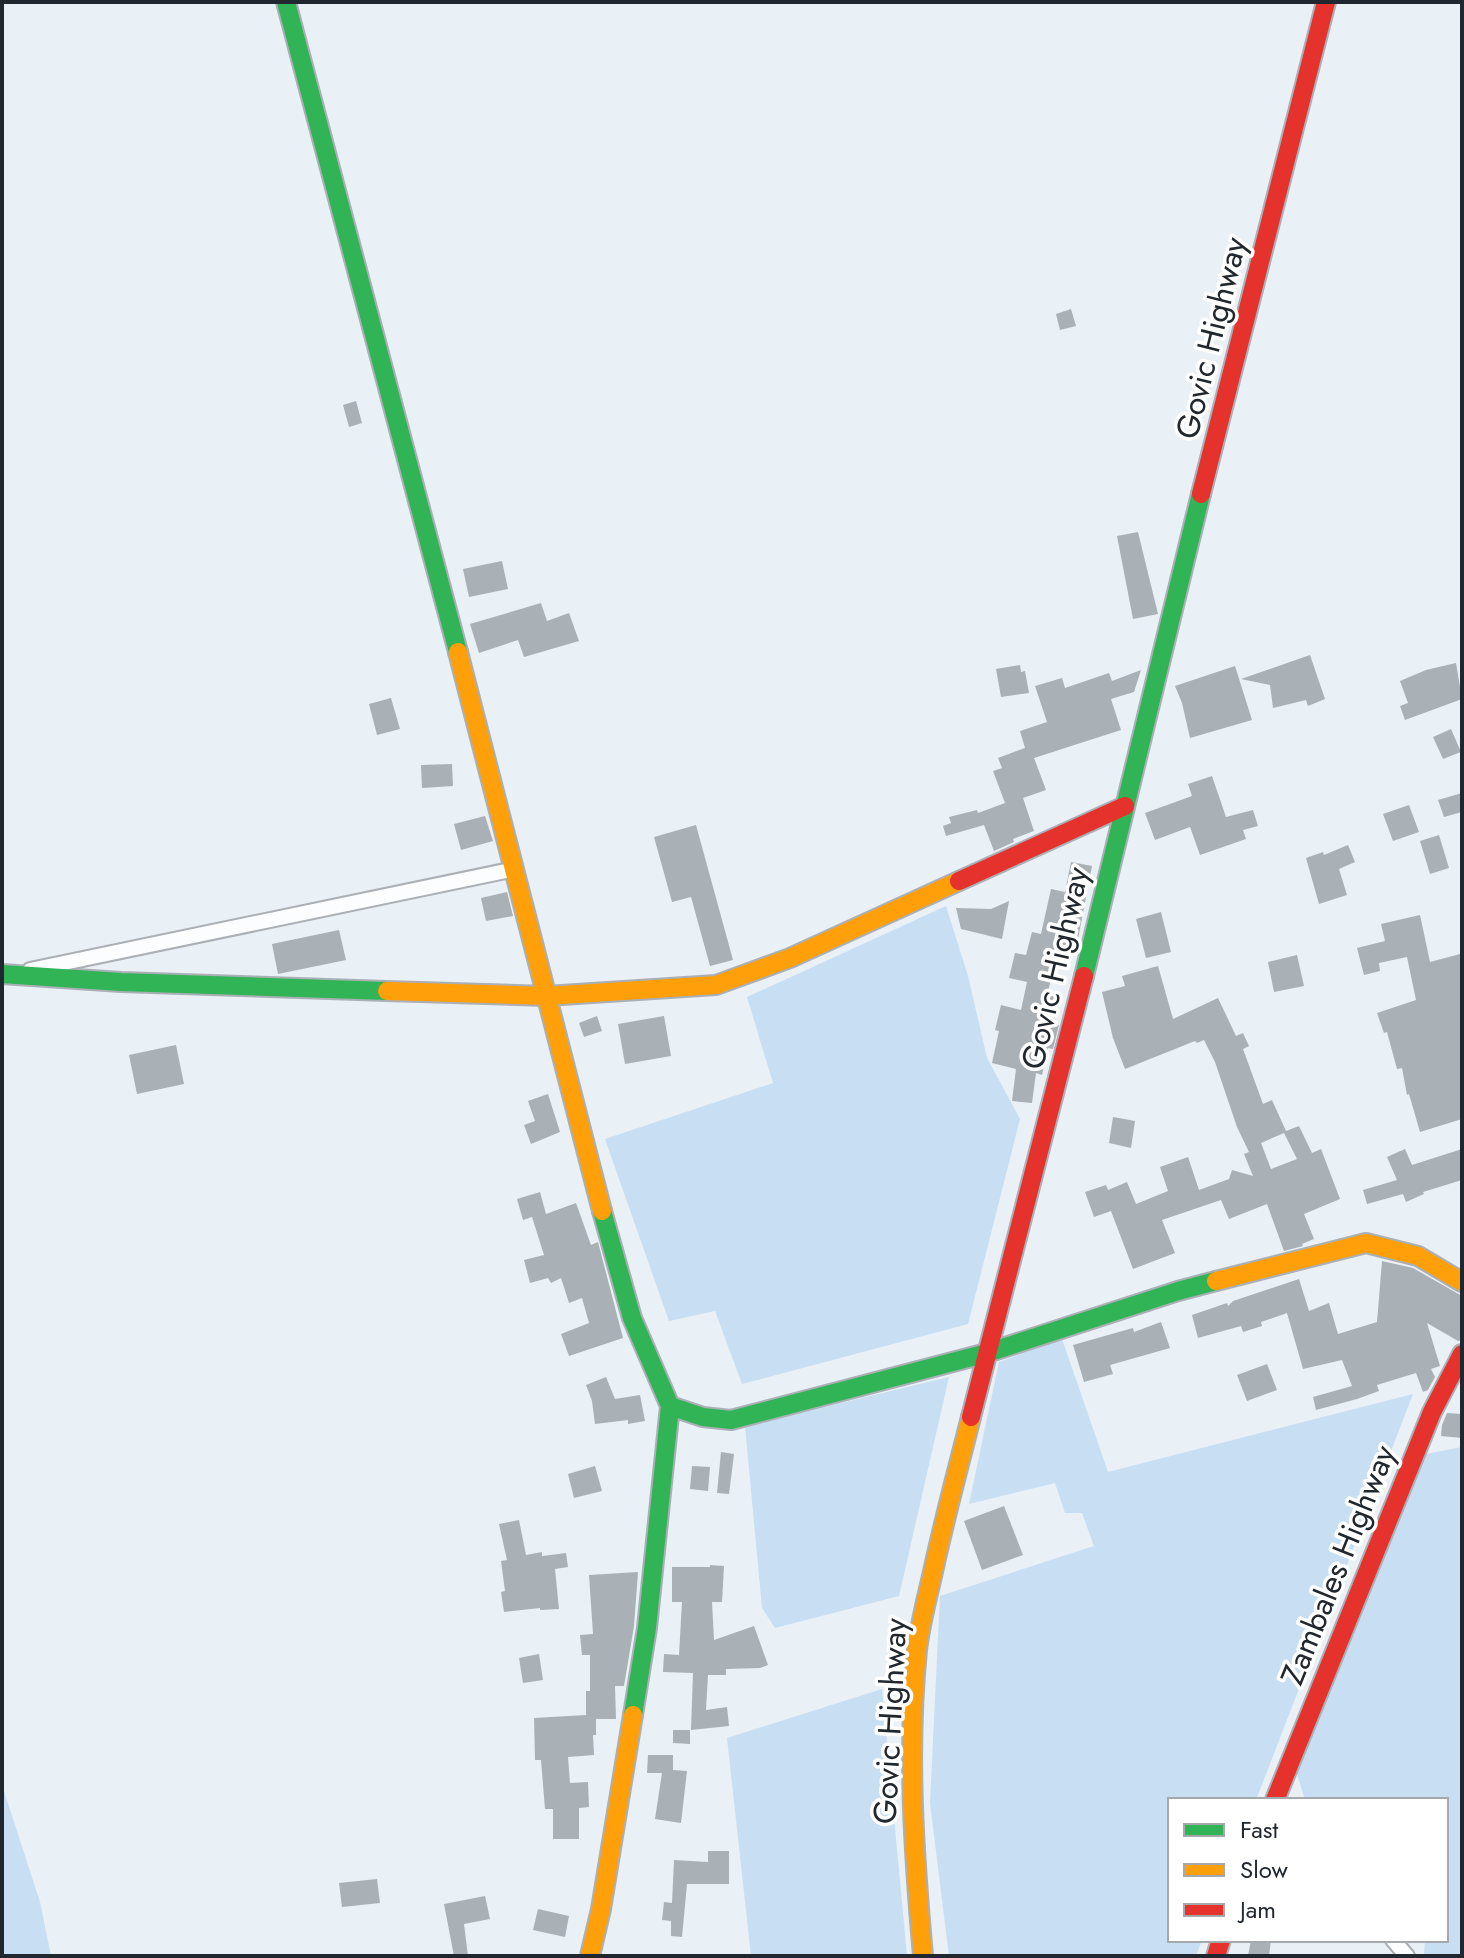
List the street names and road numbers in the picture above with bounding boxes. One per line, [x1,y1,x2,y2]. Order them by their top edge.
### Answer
street label: Govic Highway [1164,231,1258,444]
street label: Govic Highway [1009,861,1101,1074]
street label: Zambales Highway [1269,1437,1407,1692]
street label: Govic Highway [862,1616,918,1825]

